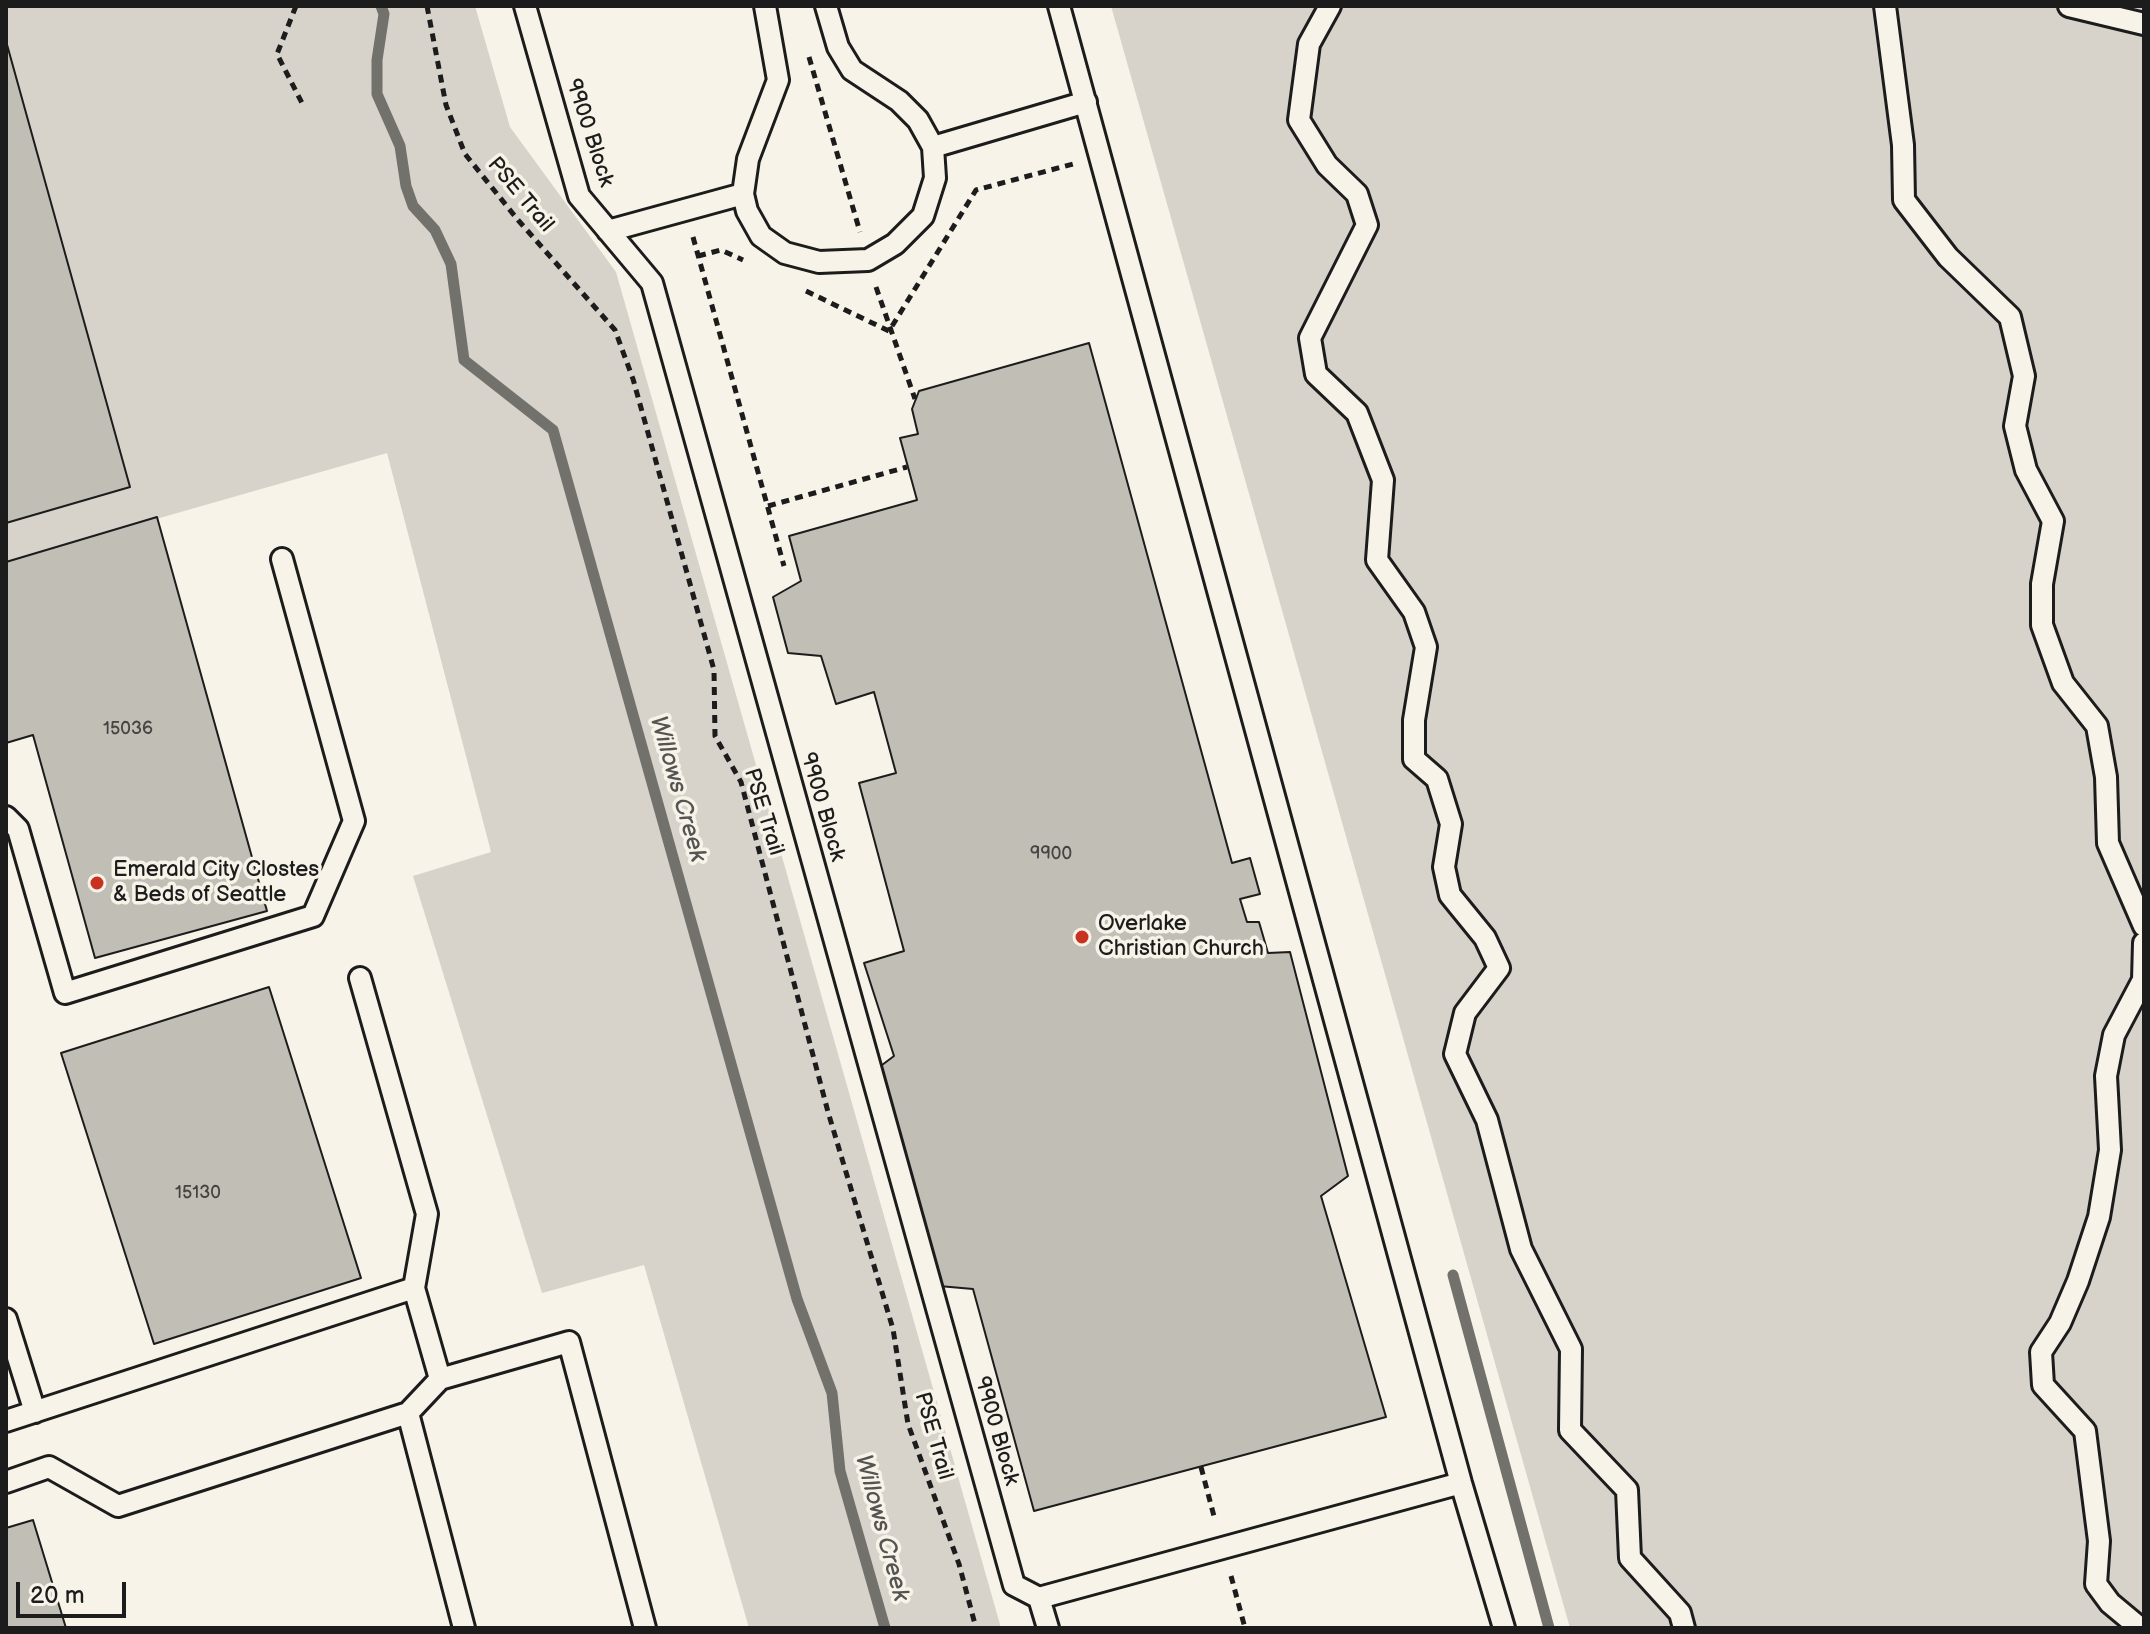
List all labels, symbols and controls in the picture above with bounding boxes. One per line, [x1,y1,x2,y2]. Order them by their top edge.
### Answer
street label: 9900 Block [559,76,619,190]
street label: PSE Trail [481,152,559,238]
water label: Willows Creek [642,713,712,865]
house number: 15036 [103,718,153,740]
street label: 9900 Block [794,750,850,864]
street label: PSE Trail [737,765,789,859]
house number: 9900 [1030,843,1072,865]
place label: Emerald City Clostes & Beds of Seattle [113,857,319,908]
marker: Emerald City Clostes & Beds of Seattle [88,874,106,892]
place label: Overlake Christian Church [1098,911,1264,962]
marker: Overlake Christian Church [1073,928,1091,946]
house number: 15130 [175,1182,221,1204]
street label: 9900 Block [968,1374,1024,1488]
street label: PSE Trail [908,1389,958,1483]
water label: Willows Creek [848,1451,914,1605]
scale bar [20,1566,130,1616]
text: 20 m [30,1581,85,1610]

